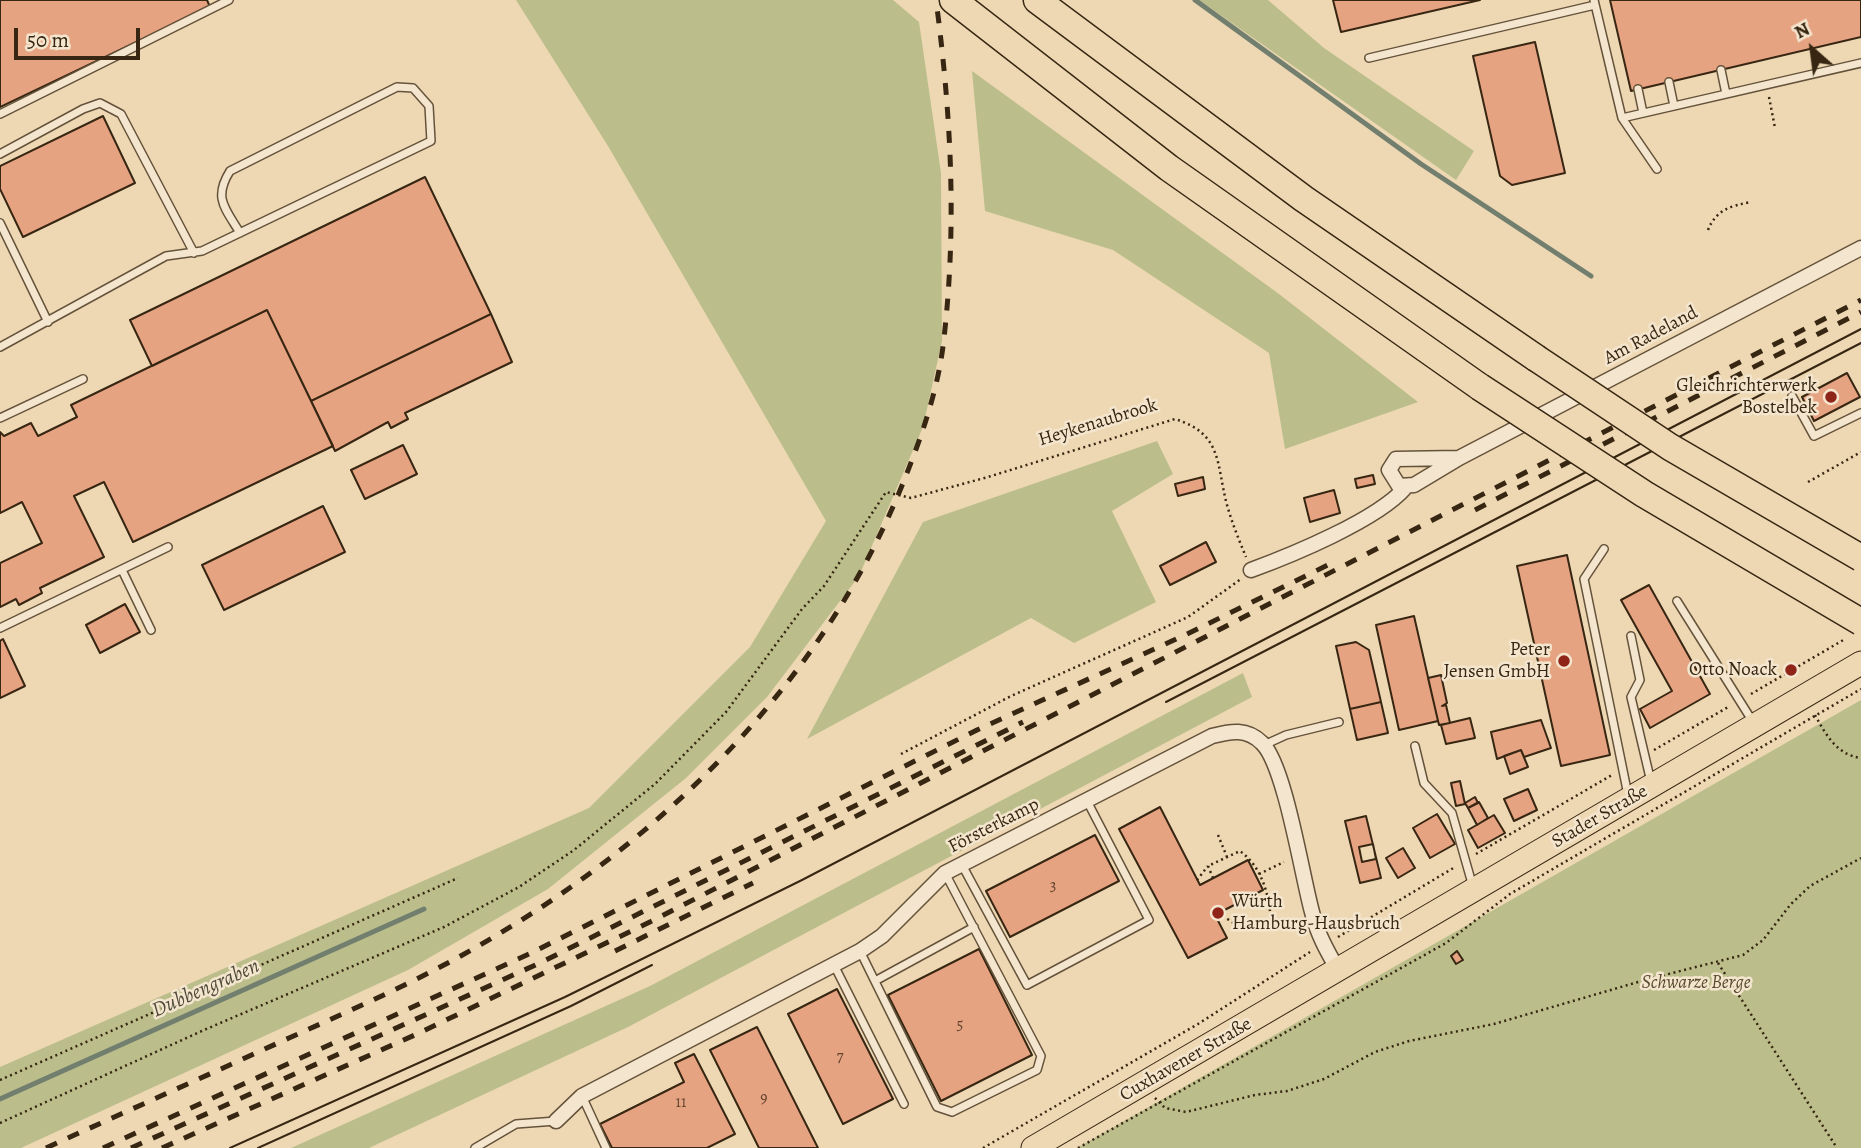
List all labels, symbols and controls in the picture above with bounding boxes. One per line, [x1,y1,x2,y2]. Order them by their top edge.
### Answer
scale bar [18,14,144,58]
north arrow [1777,14,1847,84]
text: N [1790,16,1814,45]
text: 50 m [27,26,69,54]
street label: Am Radeland [1600,302,1702,370]
place label: Gleichrichterwerk Bostelbek [1676,375,1817,419]
marker: Gleichrichterwerk Bostelbek [1823,389,1839,405]
street label: Heykenaubrook [1036,394,1160,452]
place label: Peter Jensen GmbH [1444,639,1550,683]
marker: Peter Jensen GmbH [1556,653,1572,669]
place label: Otto Noack [1689,659,1777,681]
marker: Otto Noack [1783,662,1799,678]
street label: Stader Straße [1548,780,1652,854]
street label: Försterkamp [945,793,1043,859]
house number: 3 [1050,876,1056,896]
place label: Würth Hamburg-Hausbruch [1232,891,1400,935]
marker: Würth Hamburg-Hausbruch [1210,905,1226,921]
water label: Dubbengraben [148,954,264,1024]
park label: Schwarze Berge [1642,972,1750,994]
street label: Cuxhavener Straße [1116,1013,1256,1107]
house number: 5 [957,1015,963,1035]
house number: 7 [837,1047,843,1067]
house number: 9 [760,1089,768,1109]
house number: 11 [676,1093,686,1113]

